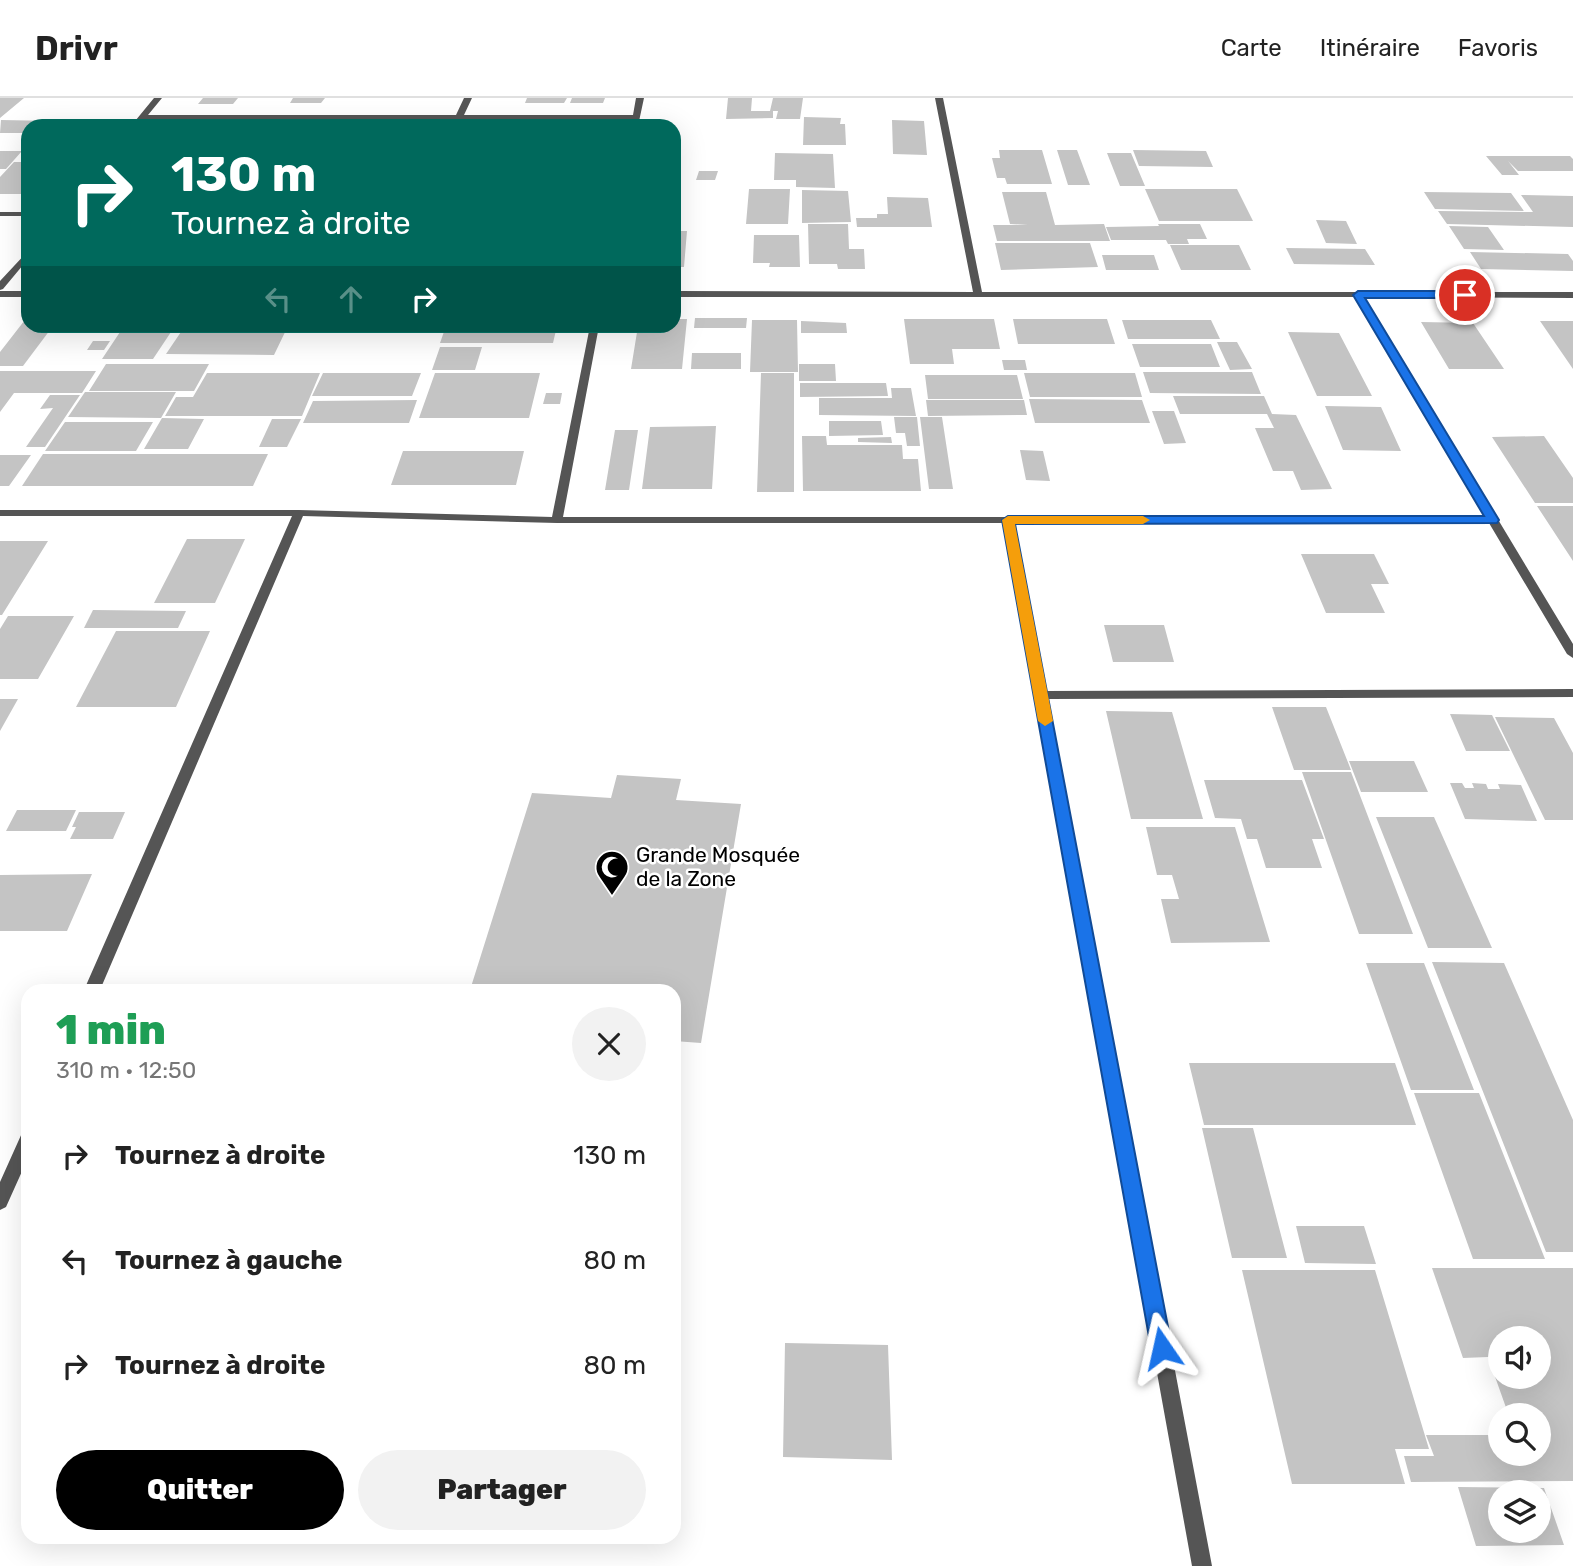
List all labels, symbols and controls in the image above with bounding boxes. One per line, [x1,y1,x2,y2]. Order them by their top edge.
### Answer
text: Drivr [35,29,118,68]
text: Carte [1221,34,1282,62]
text: Itinéraire [1320,34,1420,62]
text: Favoris [1458,34,1538,62]
text: 130 m [171,145,316,203]
icon: right [56,147,147,238]
text: Tournez à droite [171,204,411,242]
pin [1435,265,1495,325]
icon: arrive [1446,276,1484,314]
icon: left [259,280,297,318]
icon: ahead [332,280,370,318]
icon: right [405,280,443,318]
place label: Grande Mosquée de la Zone [636,842,800,891]
mosque icon: Grande Mosquée de la Zone [593,848,631,897]
text: 1 min [56,1005,166,1055]
button: close [572,1007,646,1081]
text: 310 m · 12:50 [56,1056,196,1084]
icon: right [56,1137,94,1175]
text: Tournez à droite [115,1140,325,1171]
text: 130 m [573,1140,646,1171]
icon: left [56,1242,94,1280]
text: Tournez à gauche [115,1245,343,1276]
text: 80 m [583,1245,646,1276]
position arrow [1125,1311,1199,1385]
map controls [1488,1326,1551,1543]
button: sound [1488,1326,1551,1389]
icon: right [56,1347,94,1385]
text: Tournez à droite [115,1350,325,1381]
text: 80 m [583,1350,646,1381]
button: search [1488,1403,1551,1466]
button: Quitter [56,1450,344,1530]
button: Partager [358,1450,646,1530]
button: layers [1488,1480,1551,1543]

